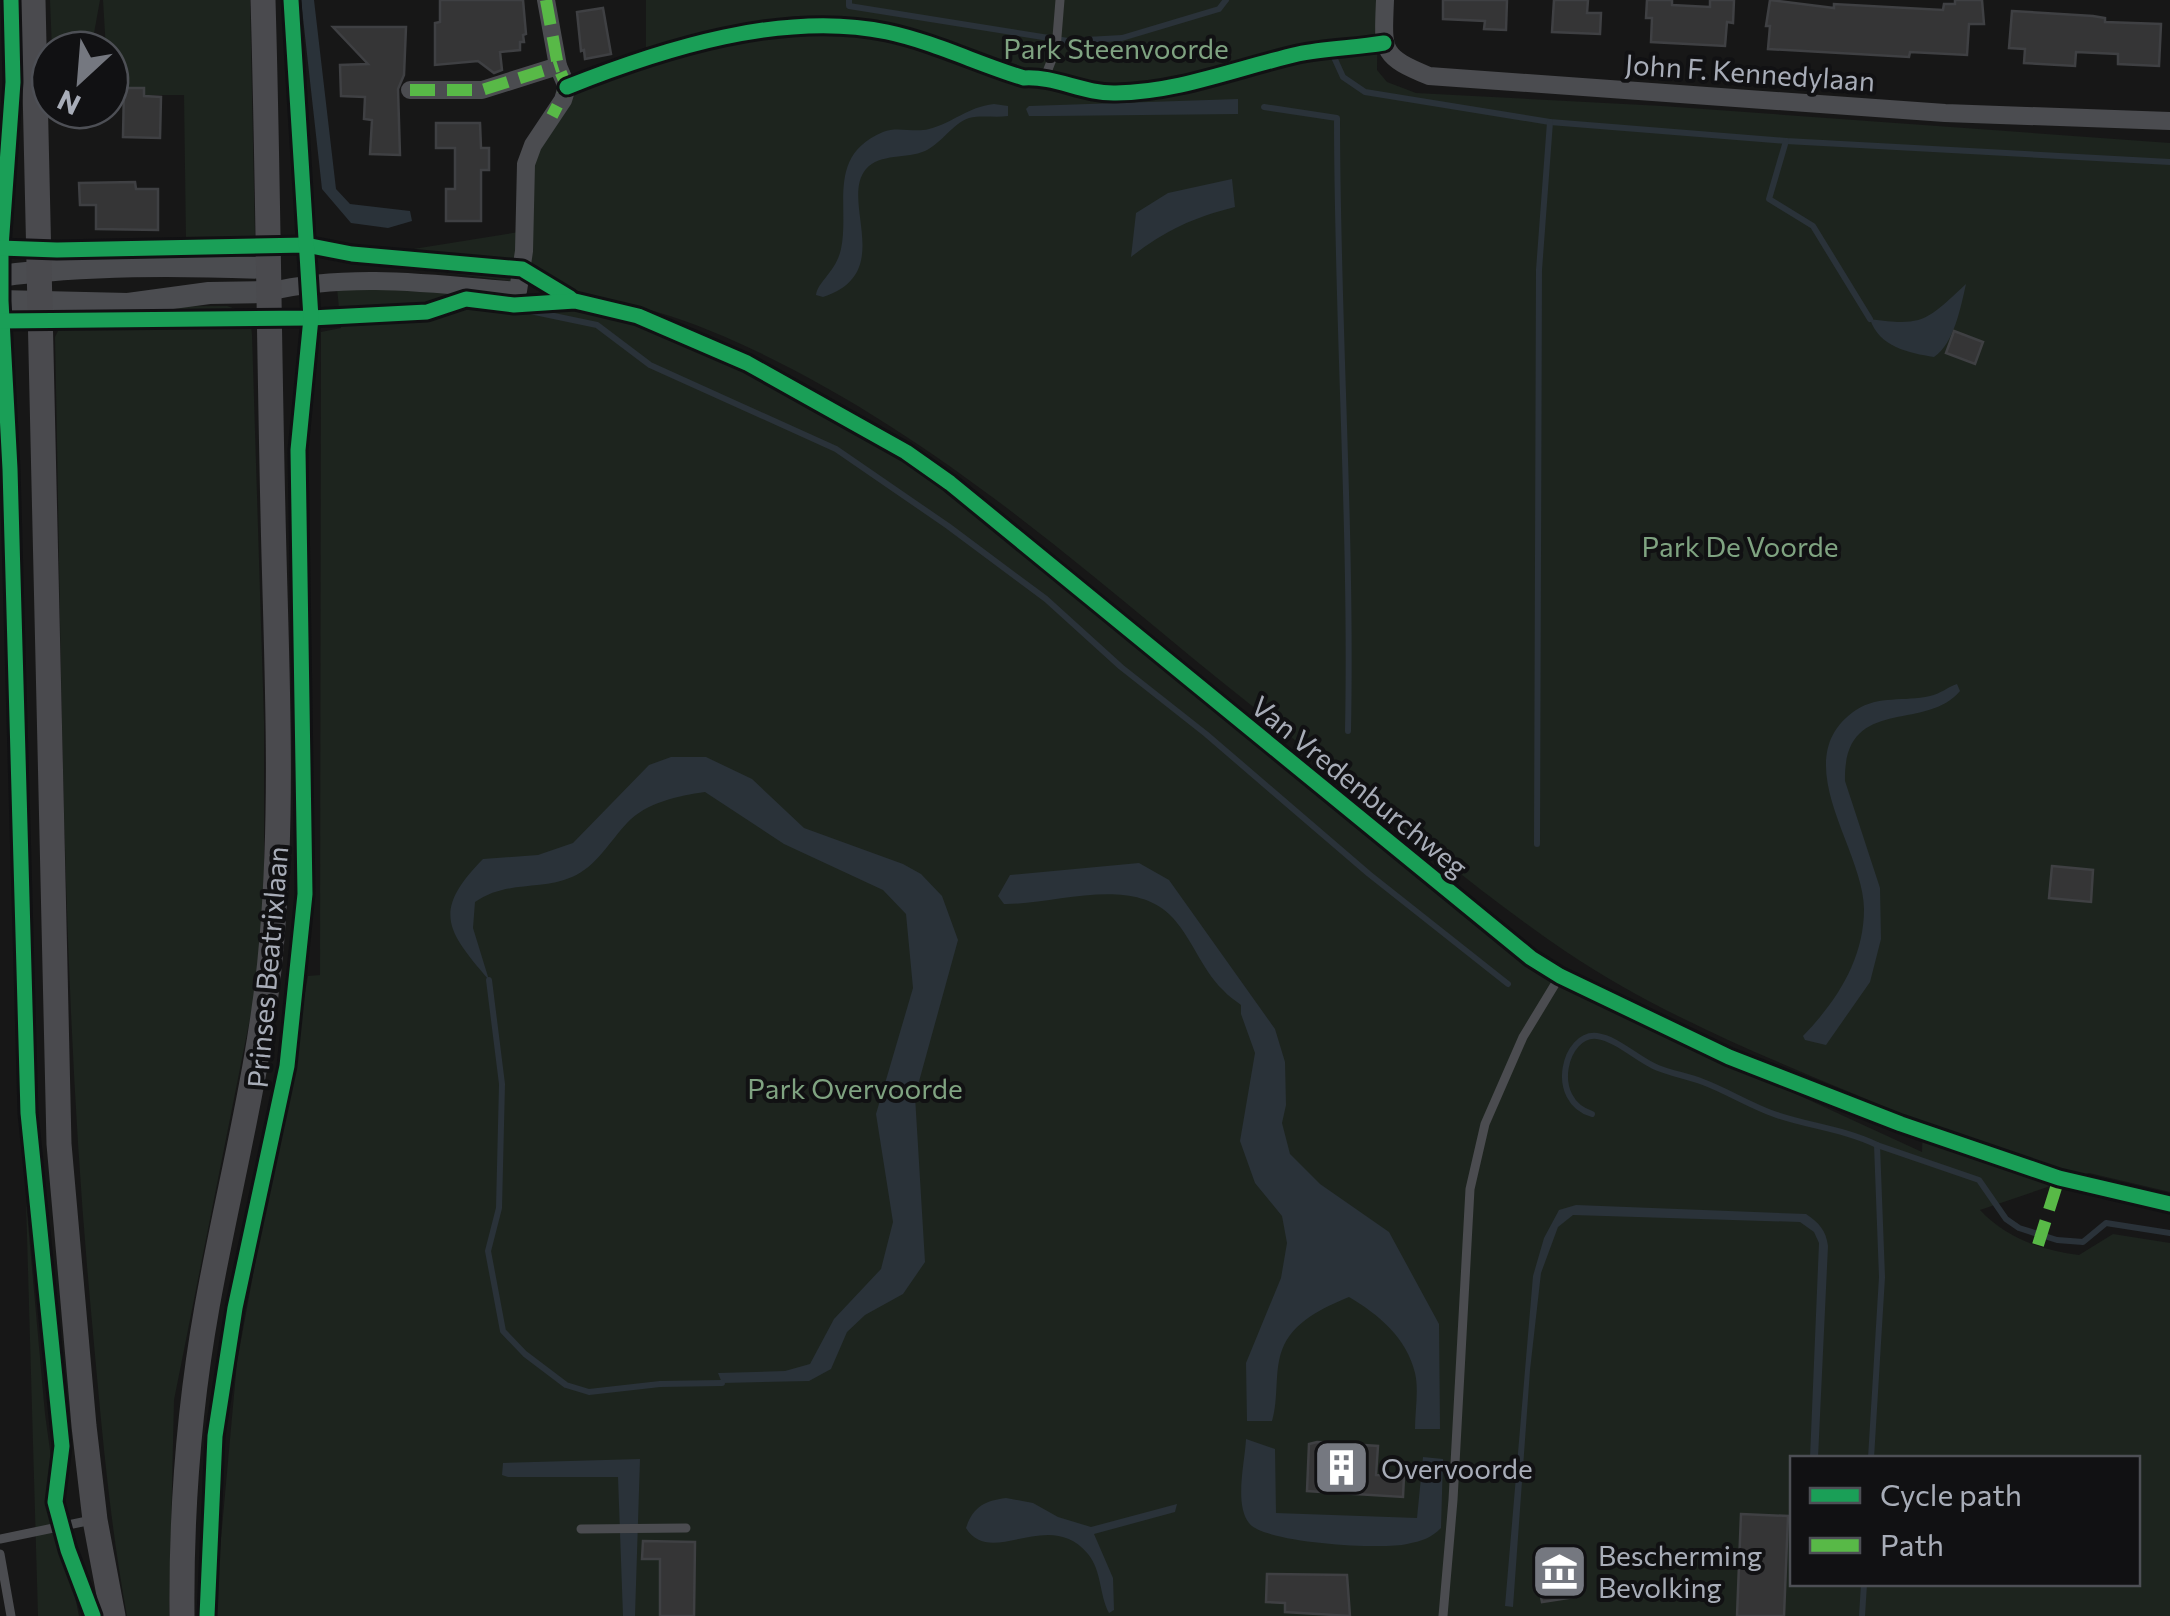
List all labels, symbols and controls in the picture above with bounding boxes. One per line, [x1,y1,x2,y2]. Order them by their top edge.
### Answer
north arrow [30,30,130,130]
park label: Park Steenvoorde [1003,31,1229,65]
street label: John F. Kennedylaan [1624,46,1876,98]
text: N [52,83,85,123]
park label: Park De Voorde [1641,529,1839,563]
street label: Van Vredenburchweg [1245,688,1475,884]
street label: Prinses Beatrixlaan [240,845,294,1089]
park label: Park Overvoorde [747,1071,963,1105]
building icon: Overvoorde [1312,1438,1372,1498]
place label: Overvoorde [1381,1451,1533,1485]
legend [1790,1456,2140,1586]
text: Cycle path [1880,1475,2022,1512]
text: Path [1880,1525,1944,1562]
place label: Bescherming Bevolking [1598,1538,1762,1604]
museum icon: Bescherming Bevolking [1529,1541,1589,1601]

